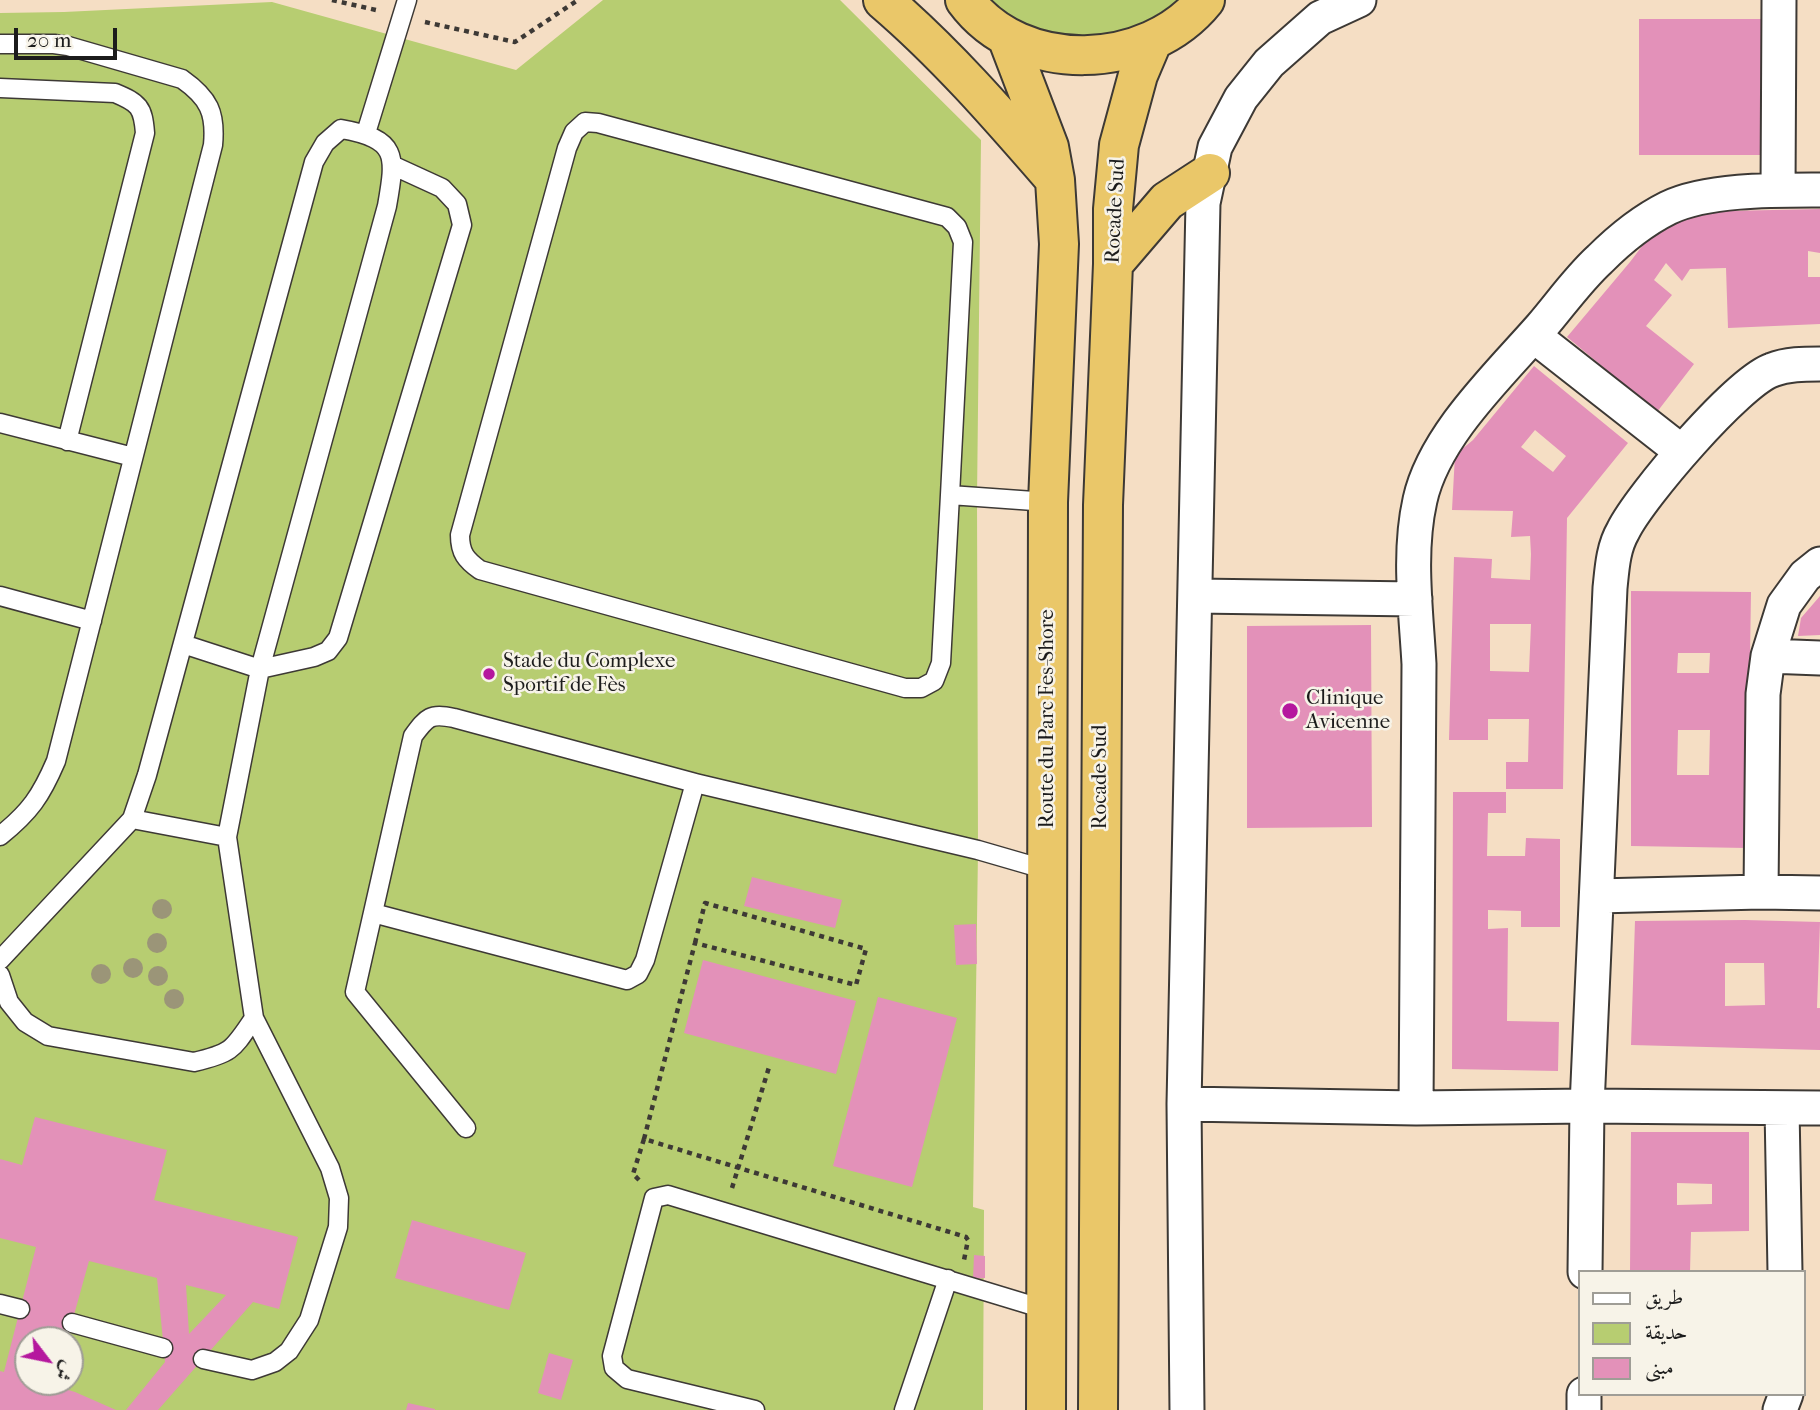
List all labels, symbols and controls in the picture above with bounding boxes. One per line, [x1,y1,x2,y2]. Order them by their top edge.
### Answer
scale bar [18,14,121,58]
text: 20 m [27,28,71,52]
street label: Rocade Sud [1101,158,1131,264]
street label: Route du Parc Fes-Shore [1035,609,1061,829]
place label: Stade du Complexe Sportif de Fès [503,649,675,699]
marker: Stade du Complexe Sportif de Fès [481,666,497,682]
place label: Clinique Avicenne [1306,686,1390,736]
marker: Clinique Avicenne [1280,701,1300,721]
street label: Rocade Sud [1088,725,1114,829]
legend [1578,1270,1806,1396]
text: طريق [1645,1285,1683,1309]
text: حديقة [1645,1320,1688,1344]
north arrow [14,1326,84,1396]
text: مبنى [1645,1355,1674,1379]
text: ش [51,1357,79,1385]

